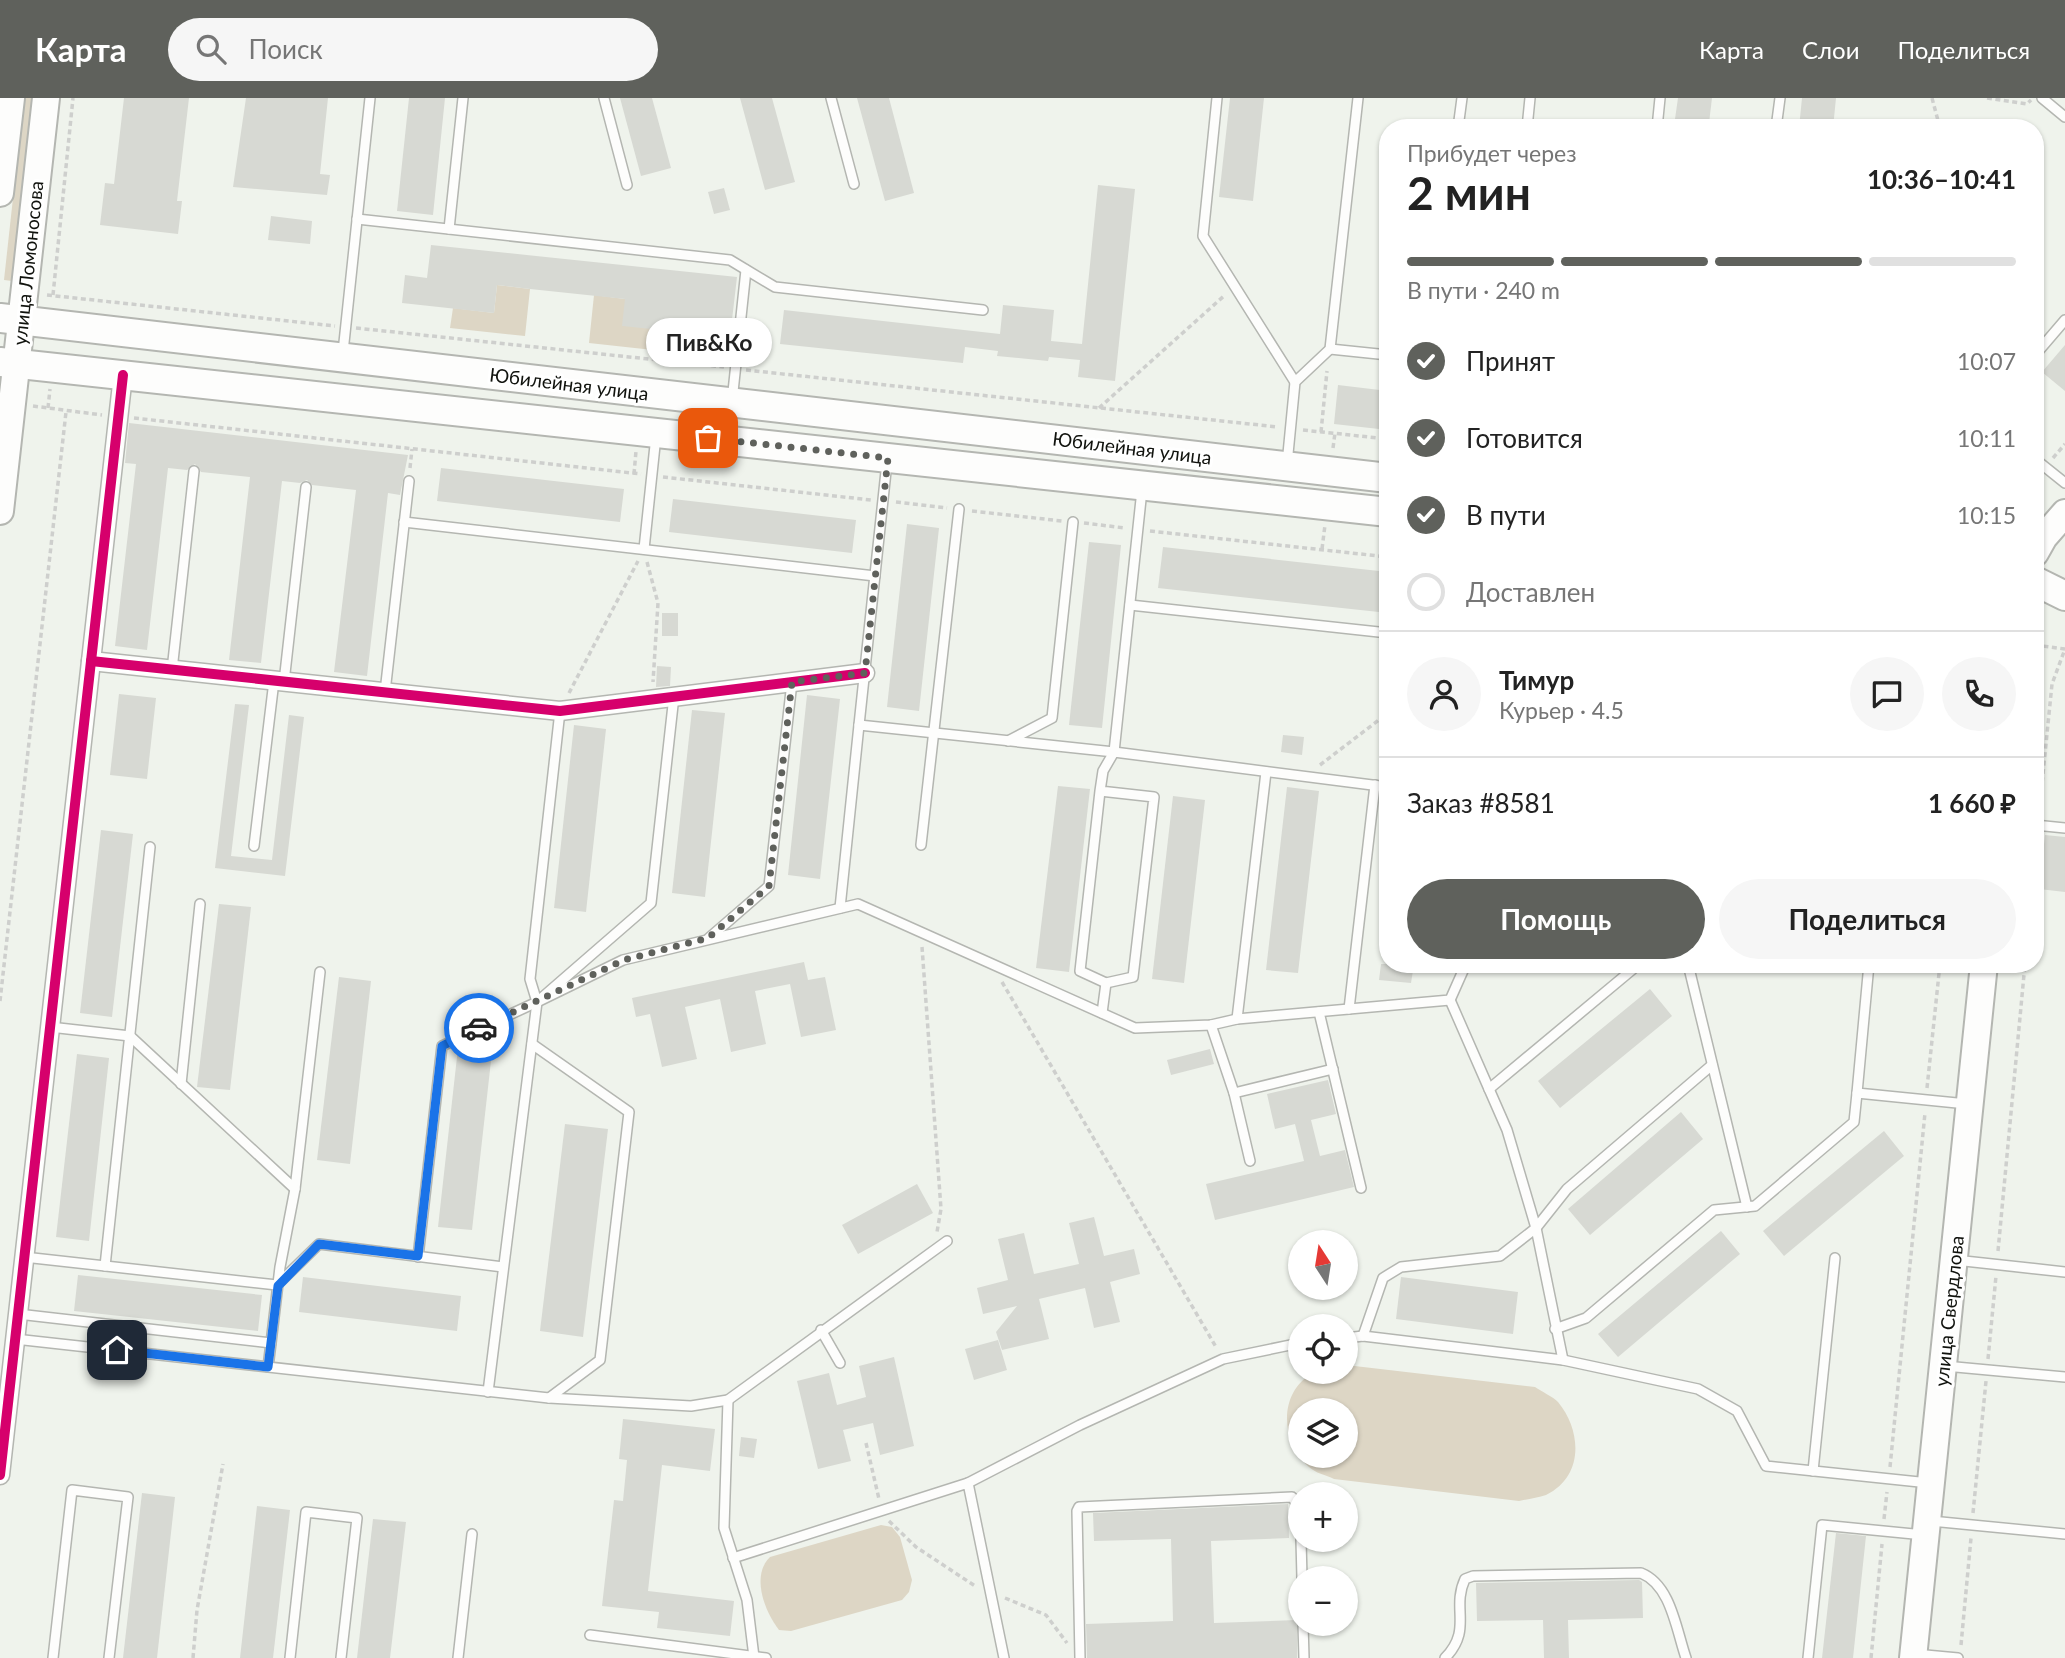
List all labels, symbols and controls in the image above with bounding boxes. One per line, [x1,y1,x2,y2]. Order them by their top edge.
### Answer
search box [168,18,658,81]
text: Карта [35,29,126,69]
icon: search [192,30,230,68]
text: Поиск [248,33,323,65]
text: Карта [1699,35,1764,64]
text: Слои [1802,35,1859,64]
text: Поделиться [1897,35,2030,64]
text: Прибудет через [1407,139,1577,167]
text: 10:36–10:41 [1867,163,2016,195]
text: 2 мин [1407,165,1531,220]
street label: улица Ломоносова [7,180,48,346]
text: В пути · 240 m [1407,276,1560,304]
callout: Пив&Ко [645,319,771,368]
text: Пив&Ко [666,328,752,356]
icon: check [1407,342,1445,380]
text: Принят [1466,345,1555,377]
text: 10:07 [1957,347,2016,375]
street label: Юбилейная улица [488,362,650,405]
pin [678,408,738,468]
icon: bag [689,419,727,457]
icon: check [1407,419,1445,457]
text: Готовится [1466,422,1583,454]
text: 10:11 [1957,424,2016,452]
street label: Юбилейная улица [1051,426,1213,469]
icon: check [1407,496,1445,534]
text: В пути [1466,499,1546,531]
text: 10:15 [1957,501,2016,529]
text: Доставлен [1466,576,1595,608]
button: person [1407,657,1481,731]
button: chat [1850,657,1924,731]
button: phone [1942,657,2016,731]
text: Тимур [1499,664,1574,696]
text: Курьер · 4.5 [1499,696,1624,724]
text: Заказ #8581 [1407,787,1555,819]
text: 1 660 ₽ [1928,787,2016,819]
button: Помощь [1407,879,1705,959]
button: Поделиться [1719,879,2016,959]
courier [444,993,514,1063]
icon: car [460,1009,498,1047]
north arrow [1288,1230,1358,1300]
map controls [1288,1230,1358,1636]
street label: улица Свердлова [1929,1234,1968,1388]
button: locate [1288,1314,1358,1384]
pin [87,1320,147,1380]
icon: home [98,1331,136,1369]
button: layers [1288,1398,1358,1468]
button: + [1288,1482,1358,1552]
button: − [1288,1566,1358,1636]

